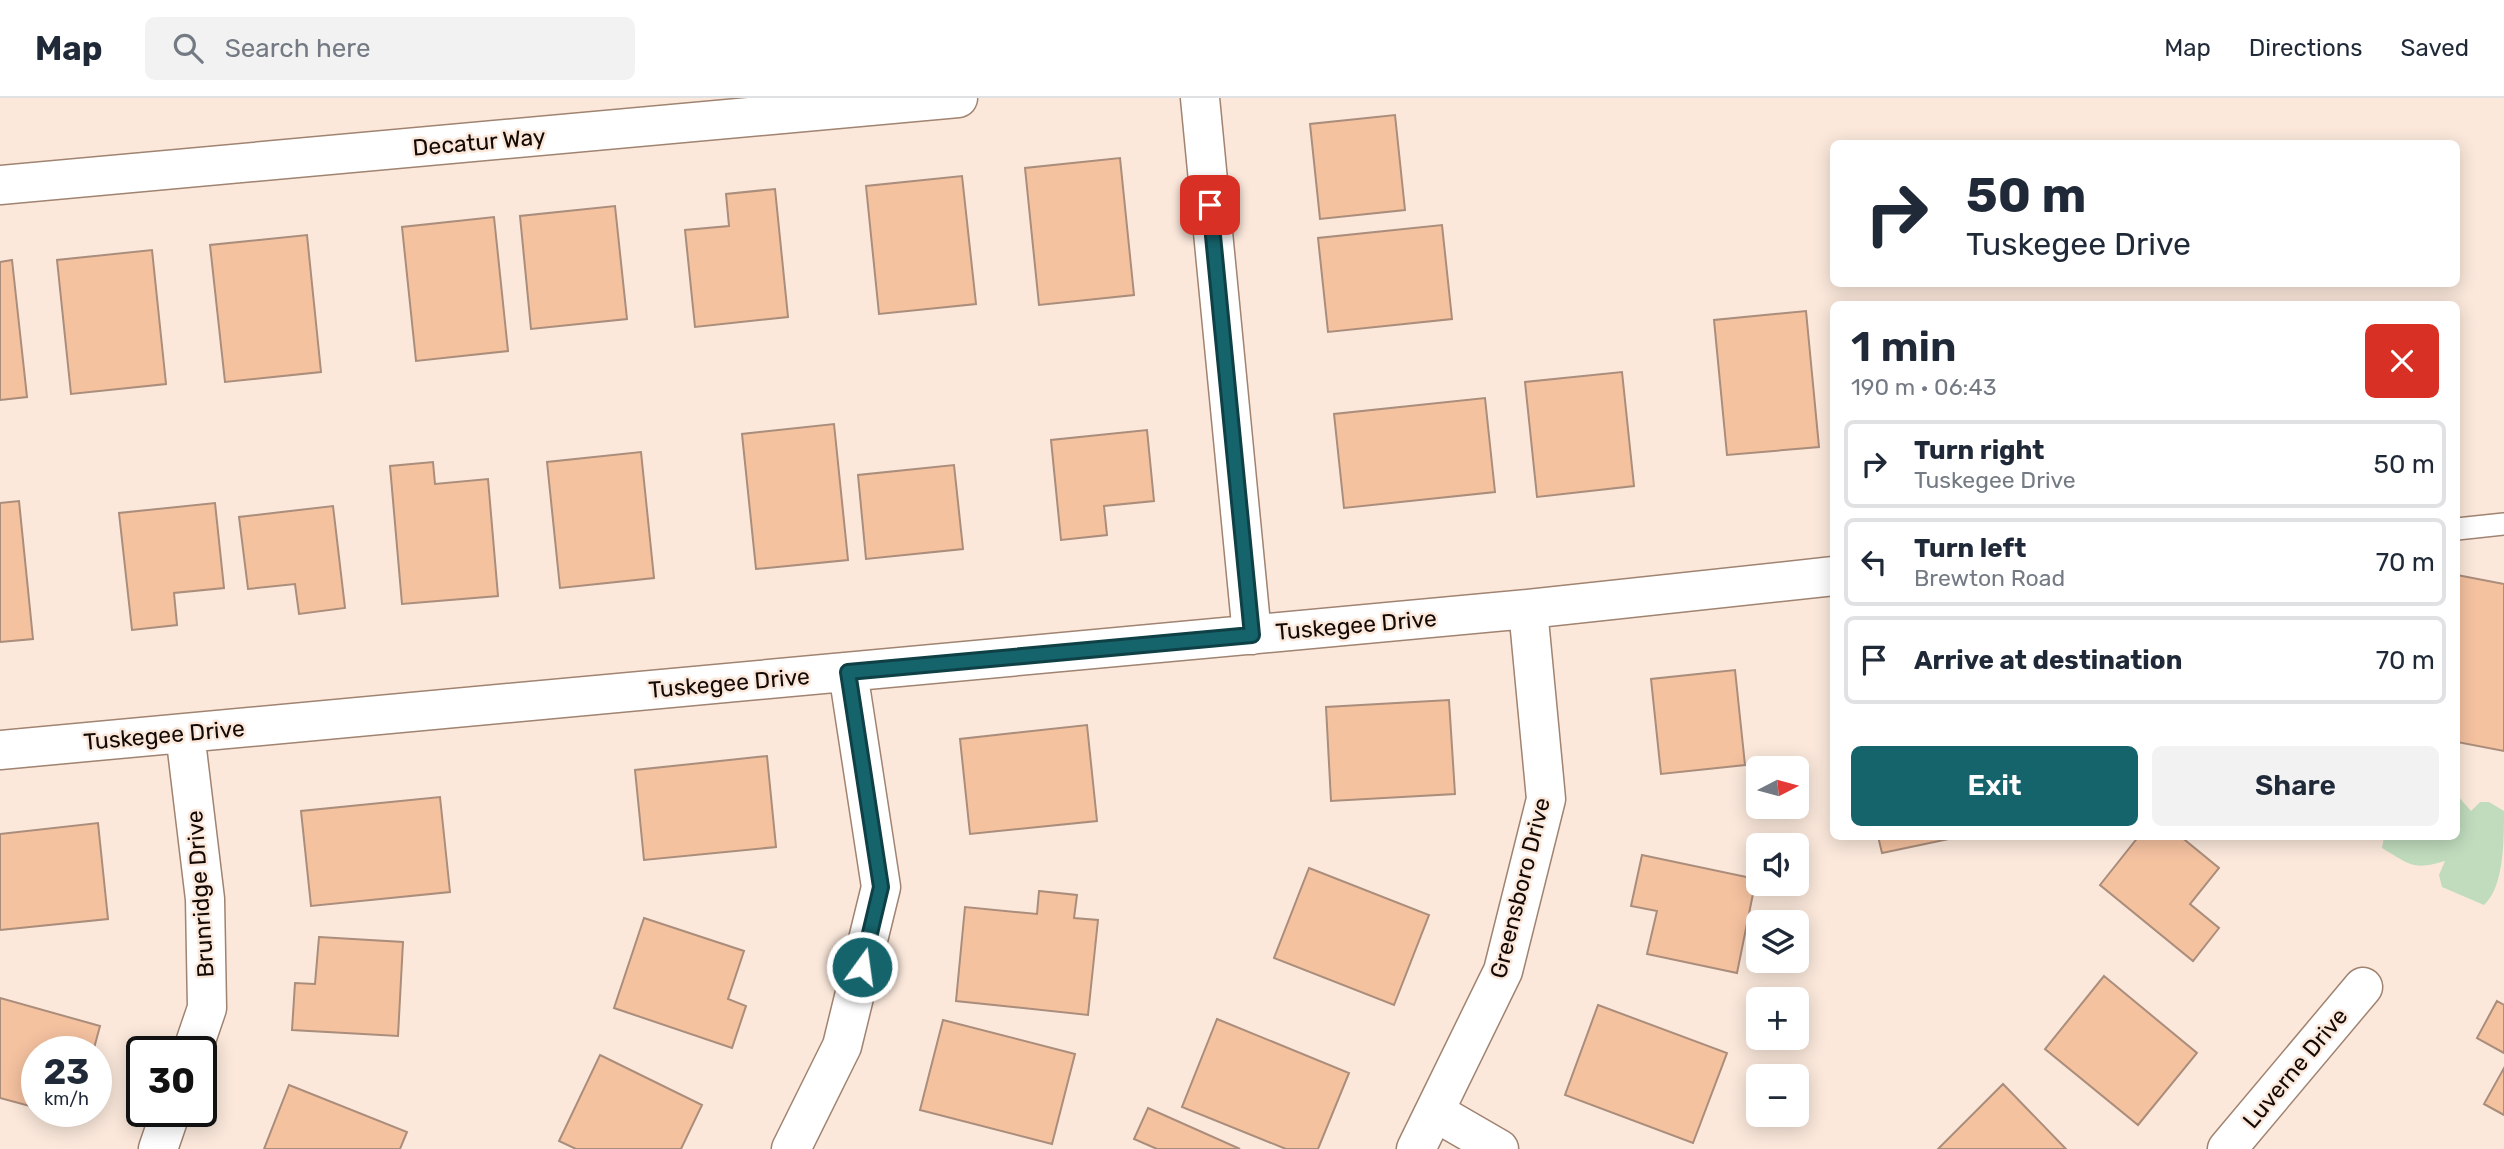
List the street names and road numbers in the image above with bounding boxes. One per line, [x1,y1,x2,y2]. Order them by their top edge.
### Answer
street label: Decatur Way [411,122,547,162]
street label: Tuskegee Drive [1274,604,1438,646]
street label: Tuskegee Drive [647,662,811,704]
street label: Tuskegee Drive [82,714,246,756]
street label: Greensboro Drive [1484,795,1556,981]
street label: Brunridge Drive [180,809,220,979]
street label: Luverne Drive [2237,1002,2353,1134]

